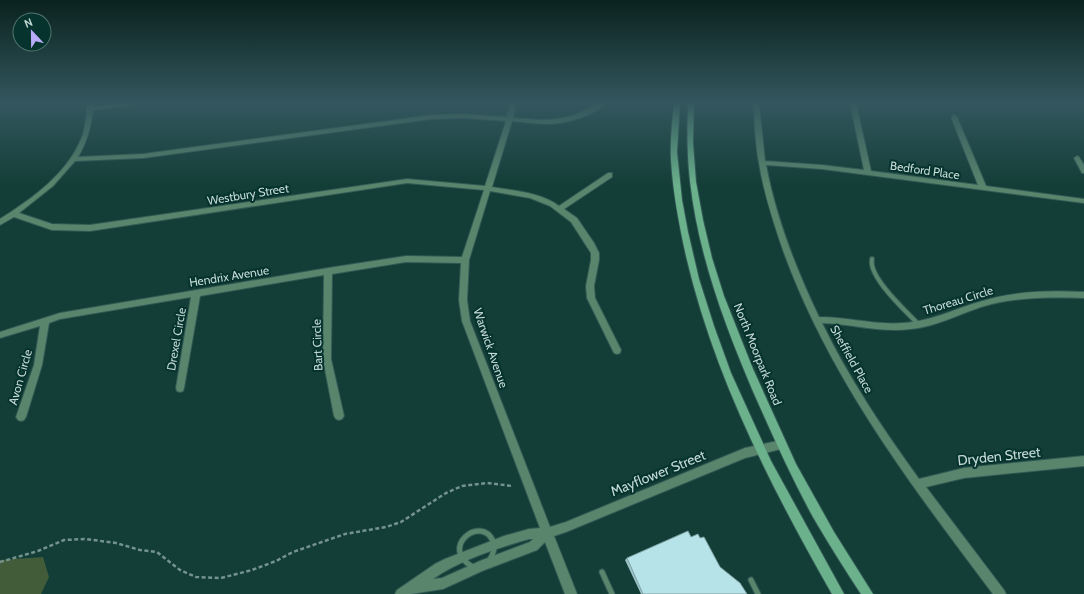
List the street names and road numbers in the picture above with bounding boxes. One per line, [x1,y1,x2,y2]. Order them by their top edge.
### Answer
street label: Bedford Place [889,158,961,182]
street label: Westbury Street [206,180,290,208]
street label: Hendrix Avenue [188,262,270,290]
street label: Thoreau Circle [921,282,995,318]
street label: North Moorpark Road [731,301,785,407]
street label: Drexel Circle [163,306,189,372]
street label: Warwick Avenue [470,306,512,390]
street label: Bart Circle [309,319,325,371]
street label: Sheffield Place [827,322,877,396]
street label: Avon Circle [5,347,35,407]
street label: Dryden Street [957,443,1042,469]
street label: Mayflower Street [608,446,708,500]

